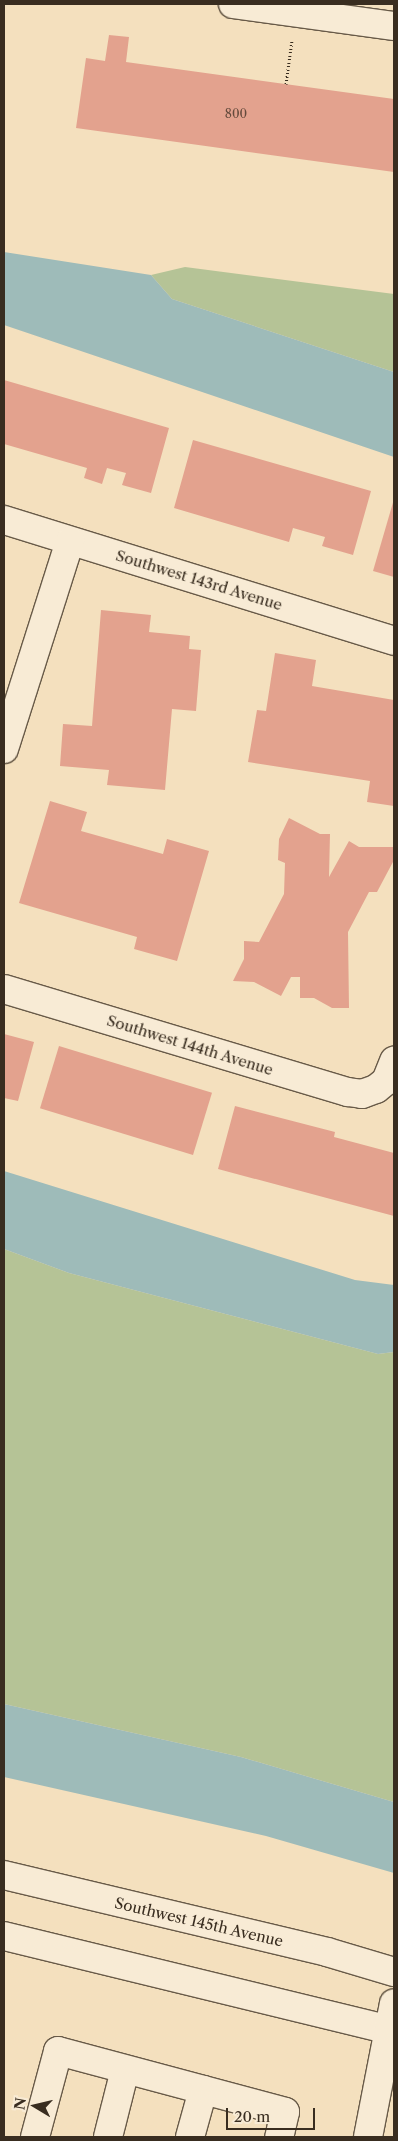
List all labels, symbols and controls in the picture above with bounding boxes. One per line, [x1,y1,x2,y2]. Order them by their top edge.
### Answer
house number: 800 [225,107,247,121]
street label: Southwest 143rd Avenue [113,546,285,614]
street label: Southwest 144th Avenue [104,1011,276,1079]
street label: Southwest 145th Avenue [113,1894,285,1950]
north arrow [10,2081,60,2131]
text: N [10,2096,30,2111]
scale bar [228,2098,317,2130]
text: 20 m [234,2107,270,2126]

